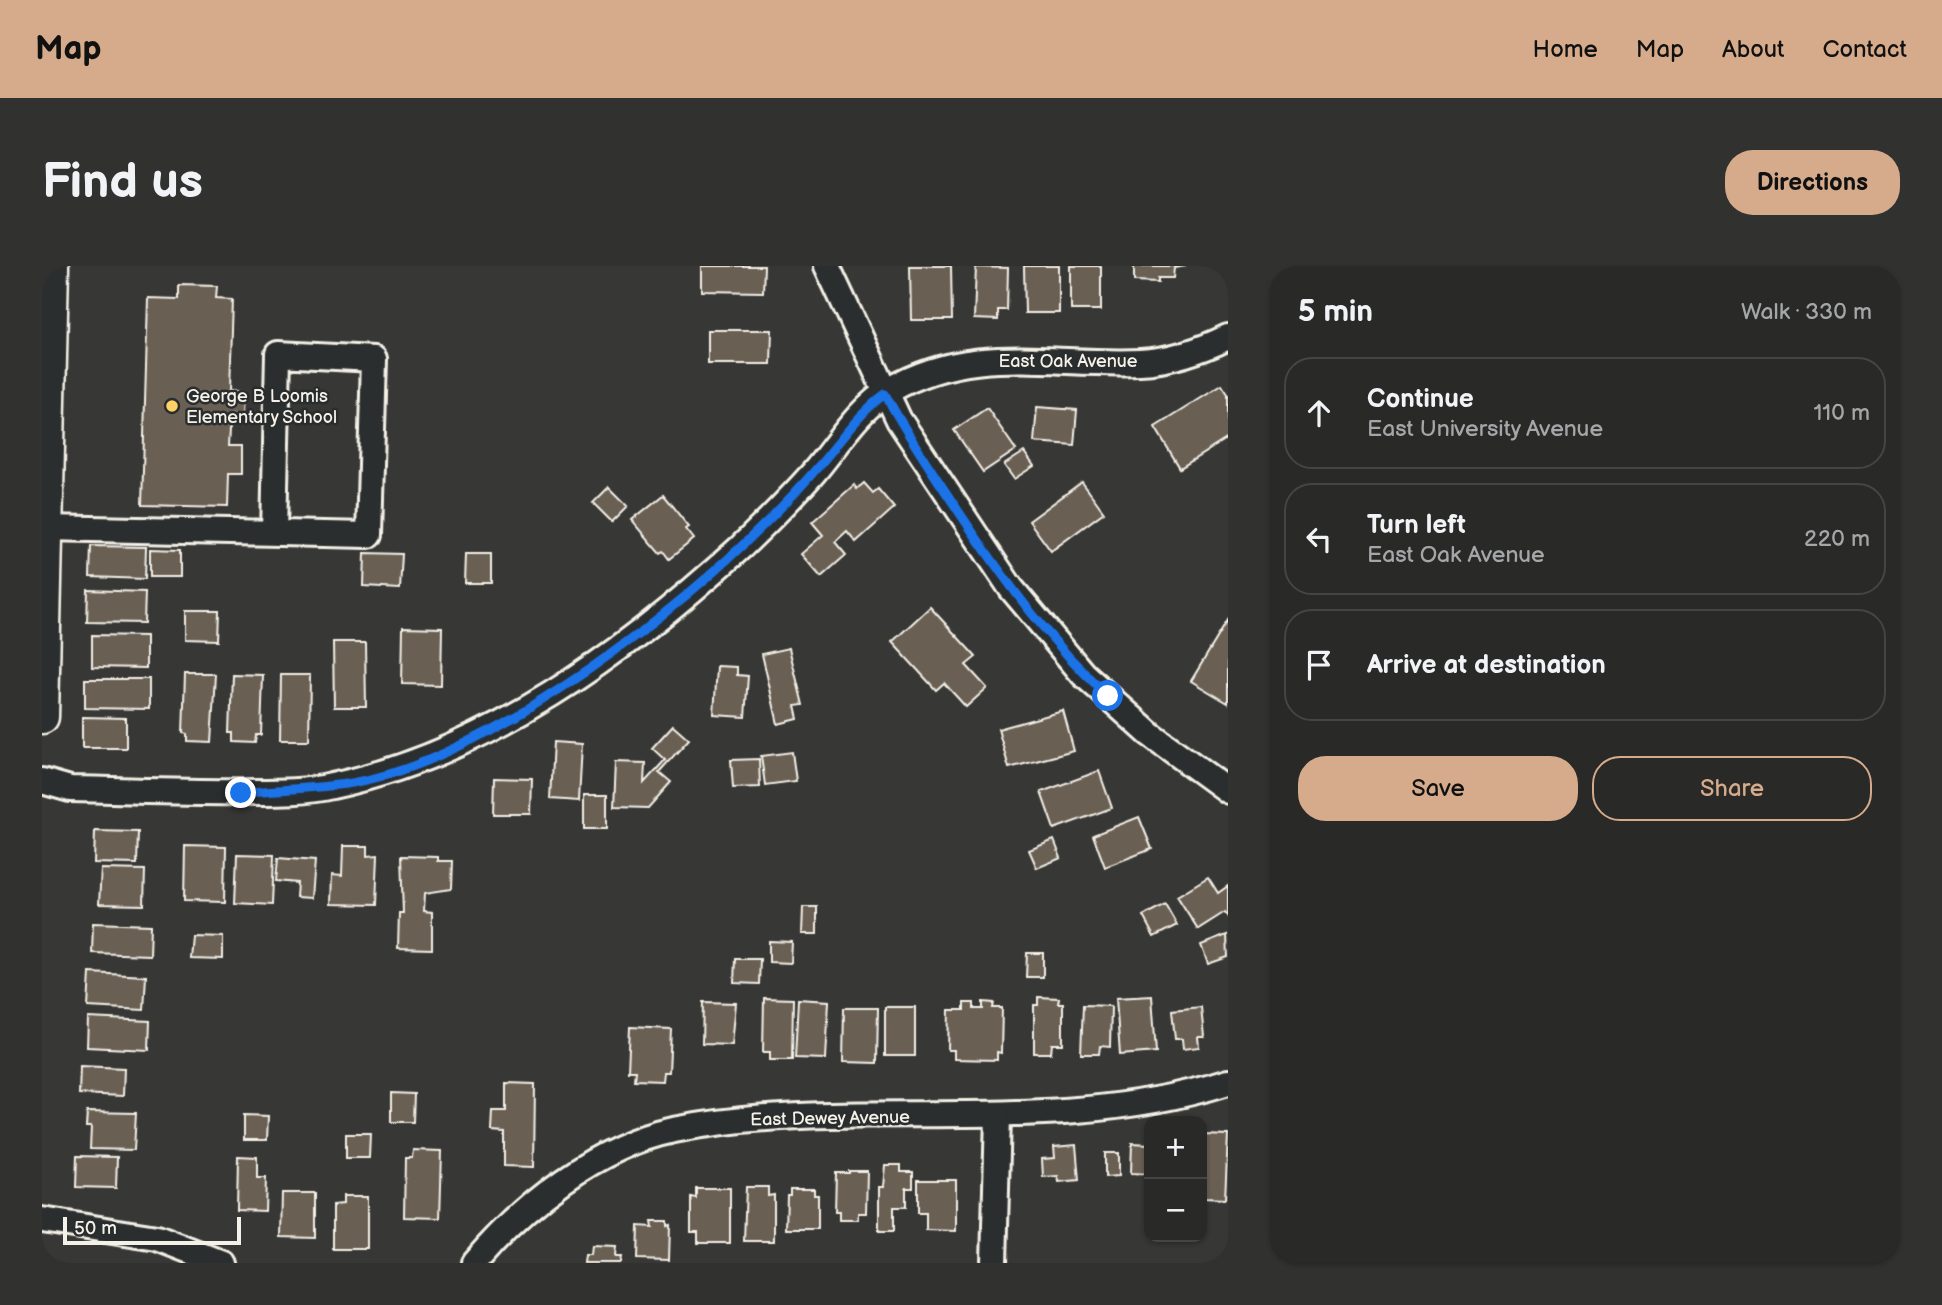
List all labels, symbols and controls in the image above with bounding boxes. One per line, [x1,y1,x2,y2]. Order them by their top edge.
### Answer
text: Map [35,29,101,69]
text: Home [1533,35,1598,64]
text: Map [1636,35,1684,64]
text: About [1722,35,1784,64]
text: Contact [1822,35,1907,64]
button: Directions [1725,150,1900,215]
text: Find us [42,153,203,212]
text: 5 min [1298,294,1373,330]
text: Walk · 330 m [1741,298,1872,326]
street label: East Oak Avenue [998,351,1138,372]
text: Continue [1367,384,1474,415]
place label: George B Loomis Elementary School [186,386,337,428]
icon: ahead [1300,394,1338,432]
marker: George B Loomis Elementary School [164,398,180,414]
text: 110 m [1813,399,1870,427]
text: East University Avenue [1367,415,1603,443]
text: Turn left [1367,510,1466,541]
icon: left [1300,520,1338,558]
text: 220 m [1804,525,1870,553]
text: East Oak Avenue [1367,541,1545,569]
icon: arrive [1300,646,1338,684]
text: Arrive at destination [1367,650,1606,681]
route start [1092,680,1123,711]
button: Save [1298,756,1578,821]
button: Share [1592,756,1872,821]
route end [225,777,256,808]
street label: East Dewey Avenue [750,1107,910,1130]
map controls [1144,1116,1207,1242]
button: + [1144,1116,1207,1179]
button: − [1144,1179,1207,1242]
scale bar [63,1214,242,1246]
text: 50 m [74,1217,117,1240]

